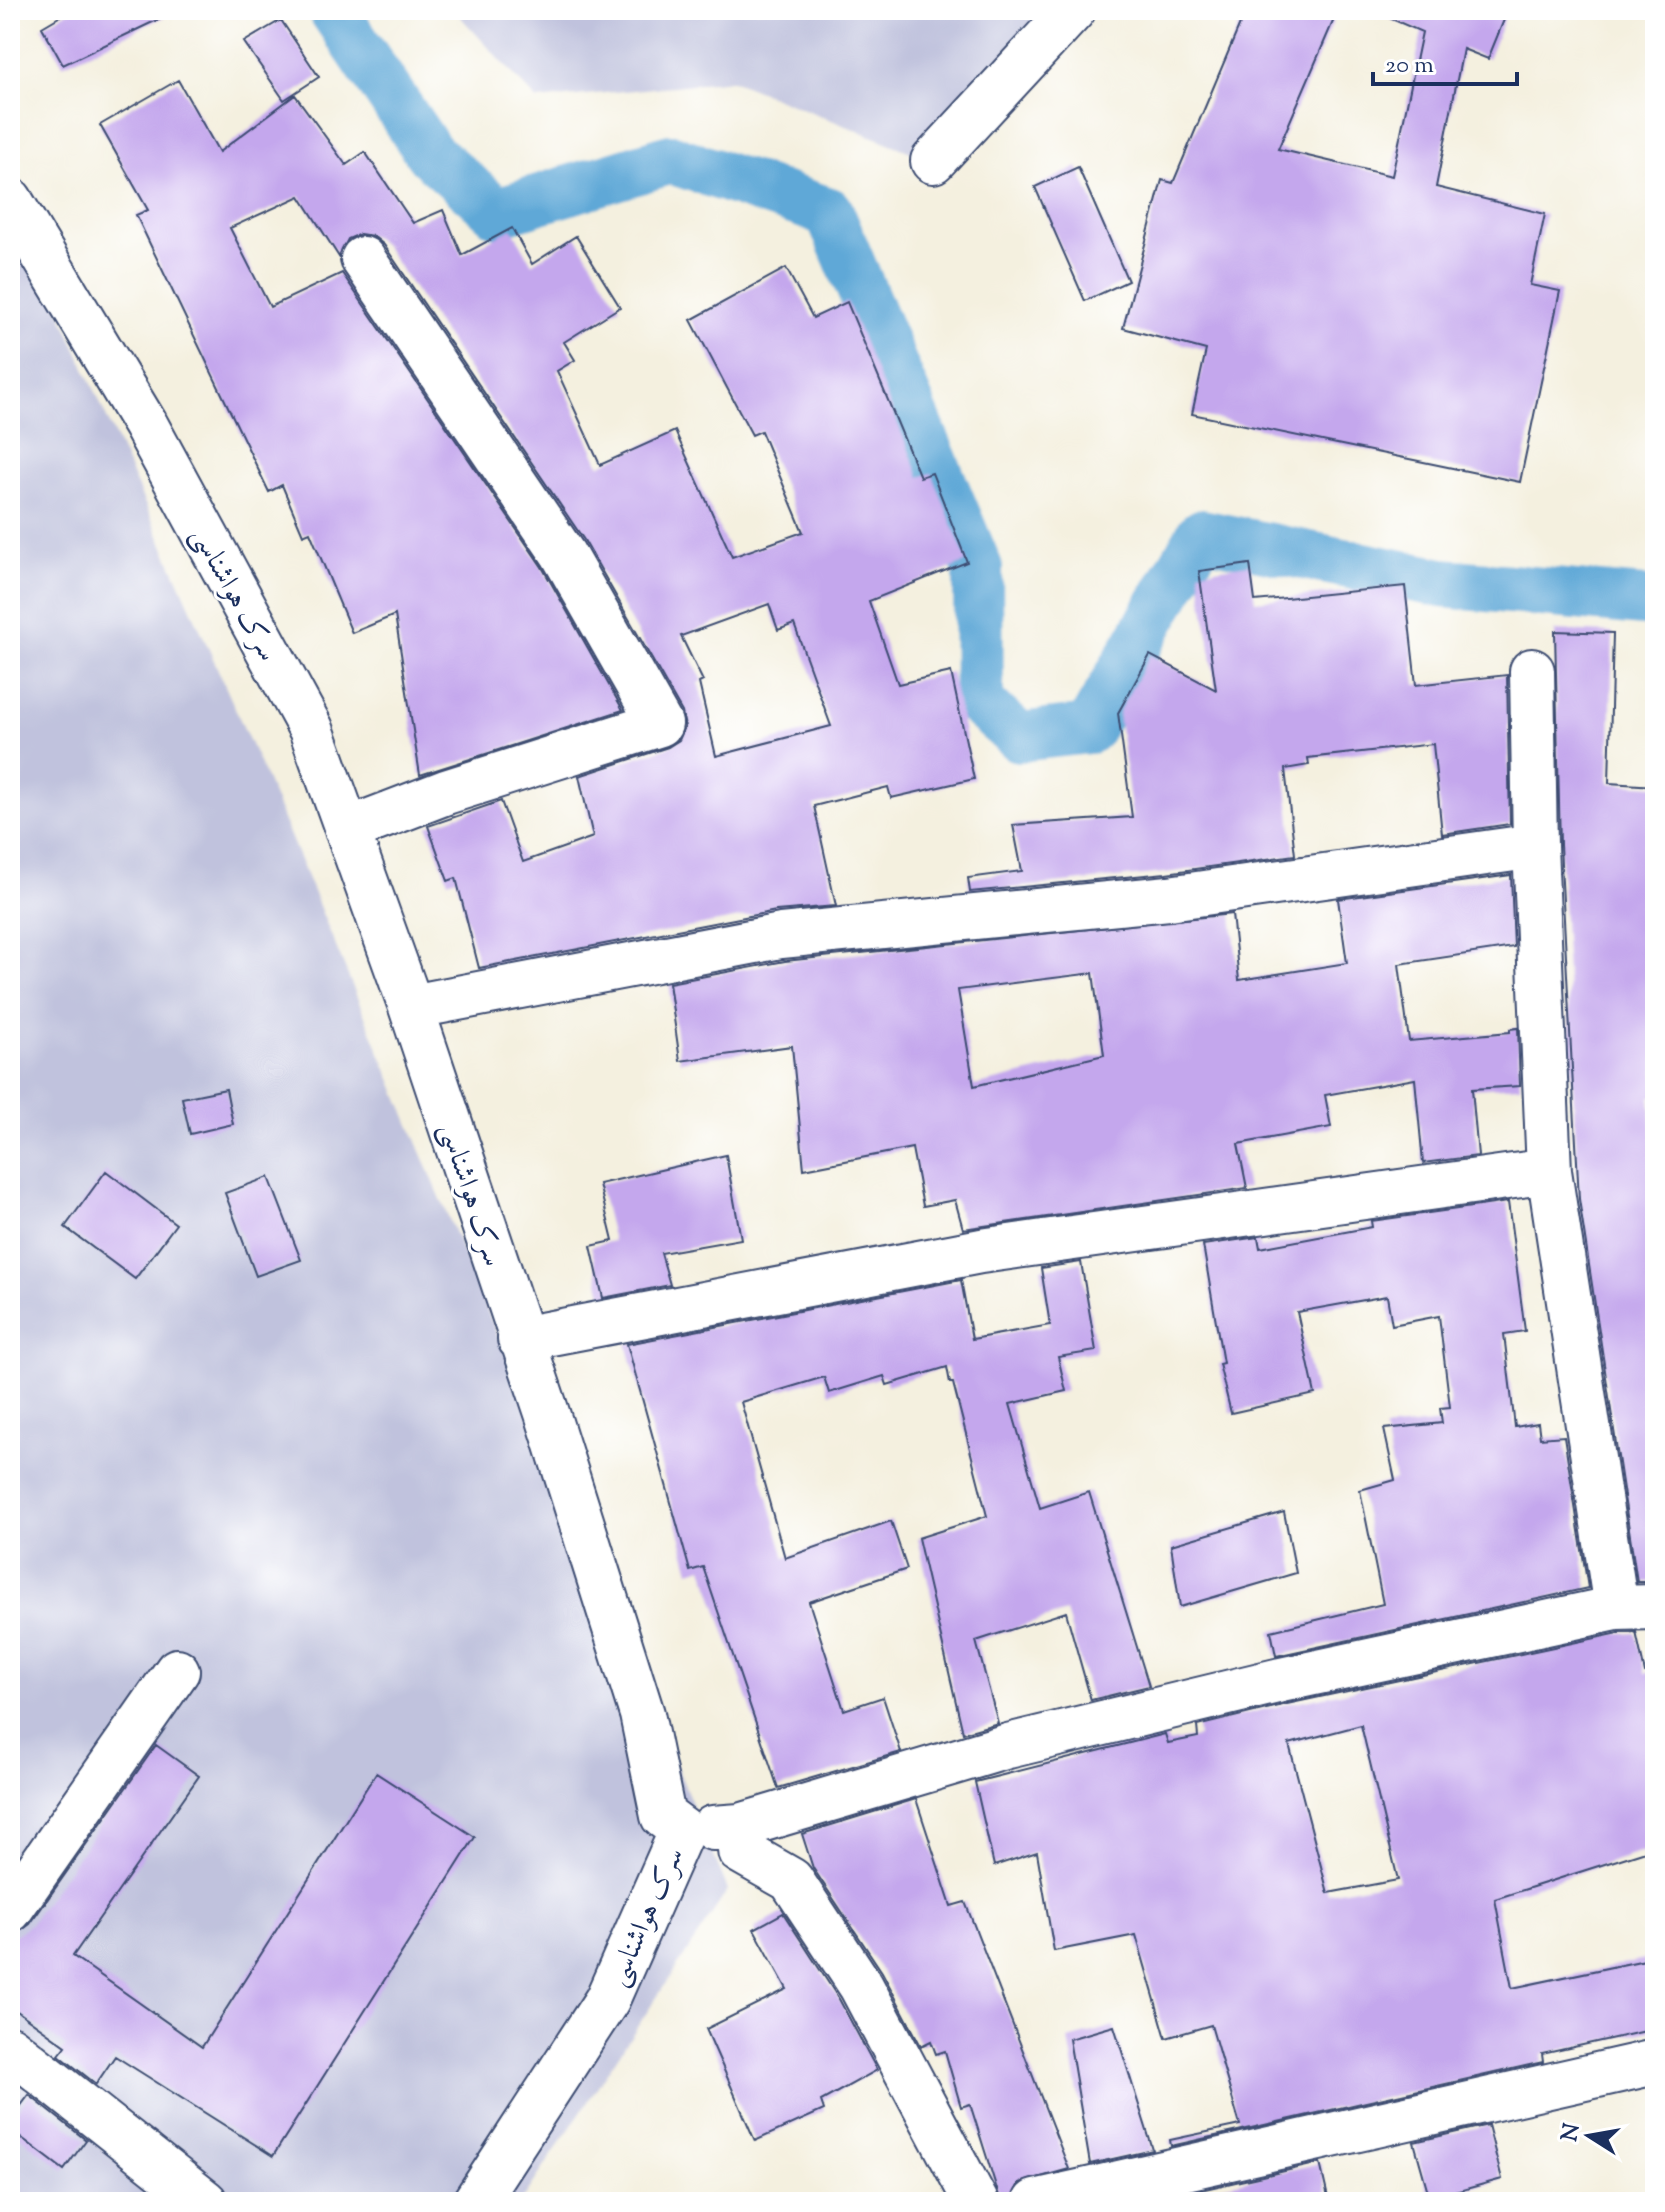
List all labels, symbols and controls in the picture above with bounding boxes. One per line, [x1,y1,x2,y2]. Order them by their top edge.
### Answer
scale bar [1373,36,1517,86]
text: 20 m [1385,49,1434,83]
street label: سرک هواشناسی [180,520,287,669]
street label: سرک هواشناسی [428,1118,512,1272]
street label: سرک هواشناسی [598,1841,695,1993]
north arrow [1549,2096,1629,2176]
text: N [1555,2121,1590,2144]

